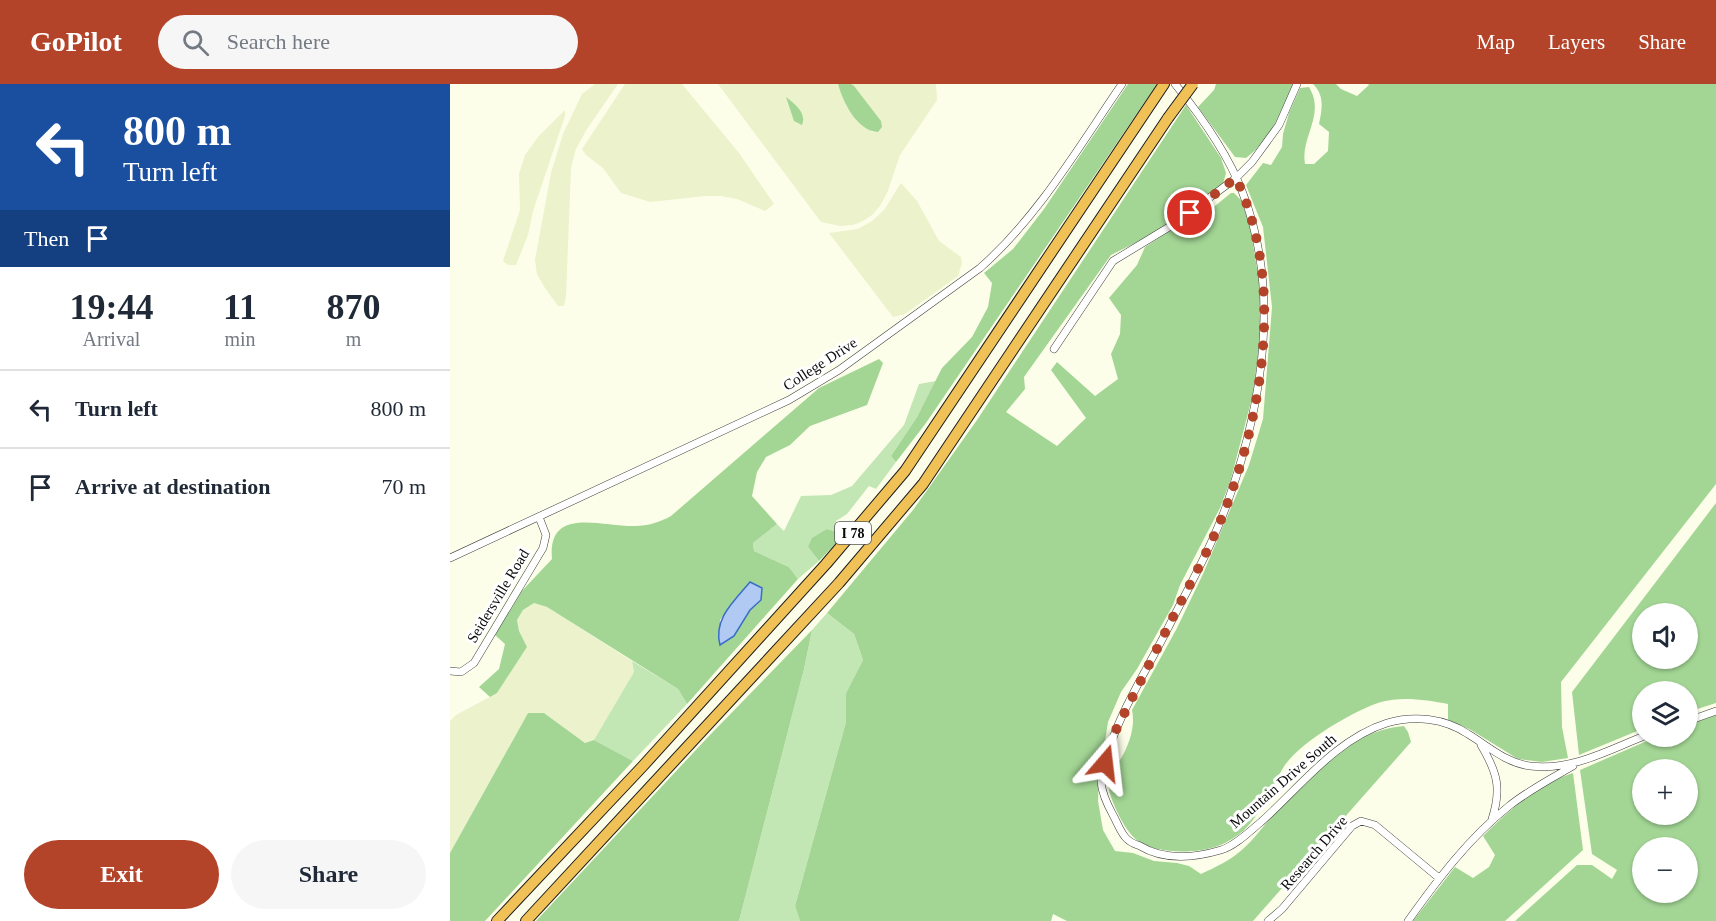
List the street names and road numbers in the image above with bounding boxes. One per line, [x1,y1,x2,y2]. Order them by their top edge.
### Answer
street label: College Drive [780,334,860,394]
road number: I 78 [835,522,871,544]
street label: Seidersville Road [464,546,532,646]
street label: Mountain Drive South [1227,730,1340,831]
street label: Research Drive [1277,812,1351,893]

